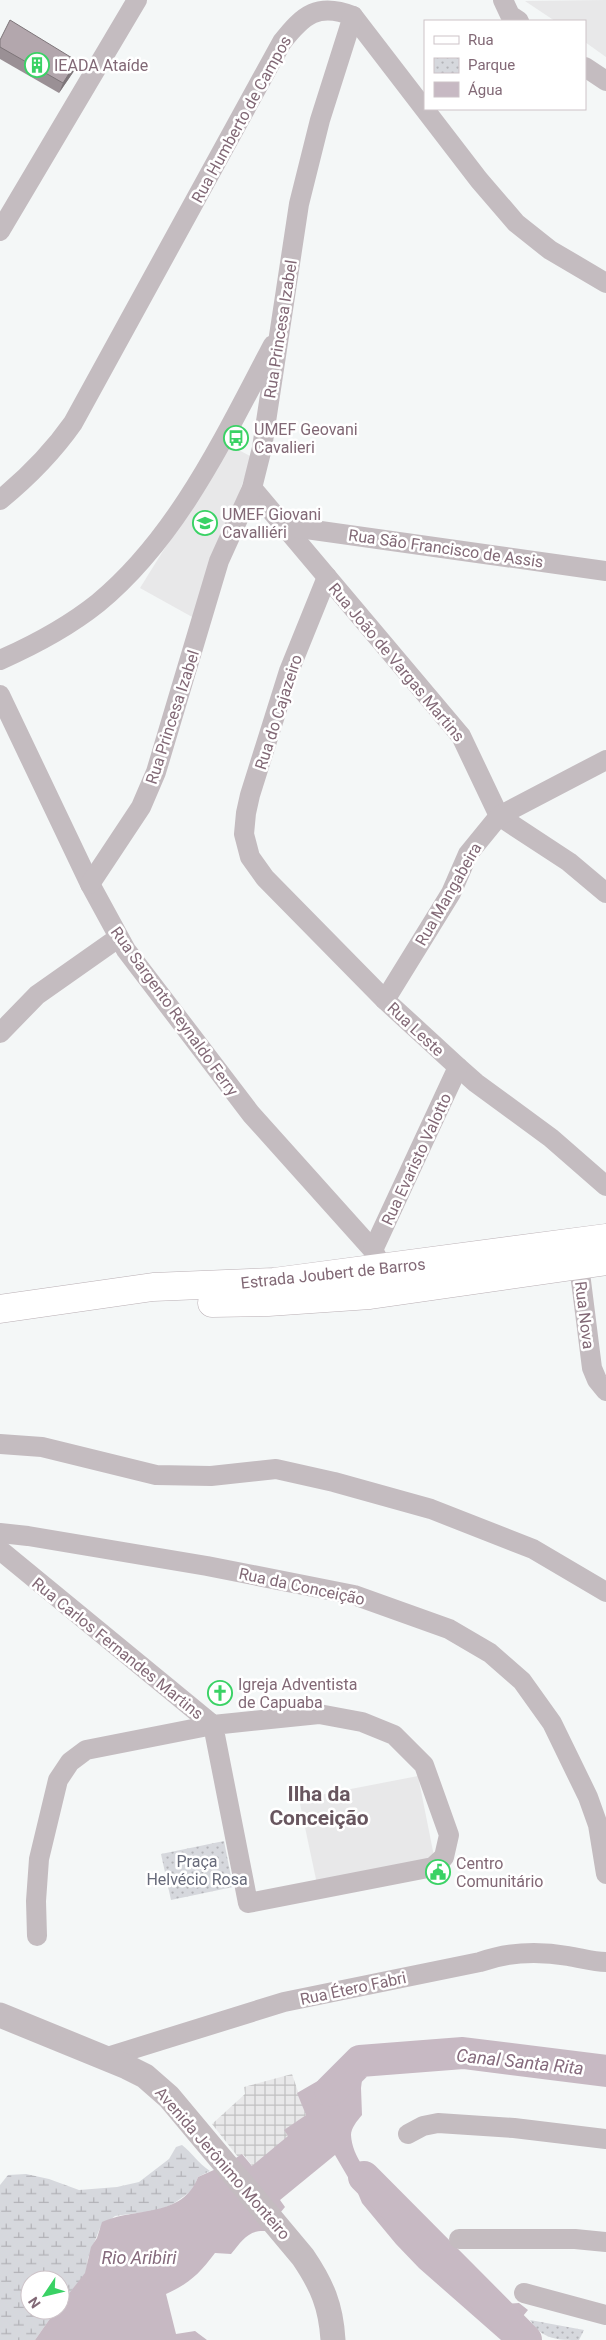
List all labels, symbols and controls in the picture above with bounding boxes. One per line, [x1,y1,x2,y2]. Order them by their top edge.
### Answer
legend [424,20,586,110]
text: Rua [468,31,494,49]
street label: Rua Humberto de Campos [188,32,295,206]
building icon: IEADA Ataíde [24,52,50,78]
place label: IEADA Ataíde [54,56,148,75]
text: Parque [468,56,515,74]
text: Água [468,81,503,99]
street label: Rua Princesa Izabel [260,259,301,400]
place label: UMEF Geovani Cavalieri [254,420,358,457]
bus stop icon: UMEF Geovani Cavalieri [223,425,249,451]
place label: UMEF Giovani Cavalliéri [222,505,321,542]
school or university icon: UMEF Giovani Cavalliéri [192,510,218,536]
street label: Rua São Francisco de Assis [347,525,545,572]
street label: Rua João de Vargas Martins [325,579,468,745]
street label: Rua Princesa Izabel [142,648,203,787]
street label: Rua do Cajazeiro [251,652,306,772]
street label: Rua Mangabeira [411,839,486,949]
street label: Rua Sargento Reynaldo Ferry [107,923,243,1100]
street label: Rua Leste [383,998,448,1060]
street label: Rua Evaristo Valotto [378,1090,455,1228]
street label: Estrada Joubert de Barros [240,1254,426,1293]
street label: Rua Nova [571,1280,598,1350]
street label: Rua da Conceição [237,1564,367,1609]
street label: Rua Carlos Fernandes Martins [28,1574,207,1723]
place label: Igreja Adventista de Capuaba [238,1675,357,1712]
church icon: Igreja Adventista de Capuaba [207,1680,233,1706]
district label: Ilha da Conceição [269,1782,369,1830]
park label: Praça Helvécio Rosa [146,1852,248,1889]
place label: Centro Comunitário [456,1854,544,1891]
public building icon: Centro Comunitário [425,1859,451,1885]
street label: Rua Étero Fabri [298,1968,408,2009]
water label: Canal Santa Rita [455,2044,585,2079]
street label: Avenida Jerônimo Monteiro [151,2083,294,2244]
water label: Rio Aribiri [101,2247,177,2268]
north arrow [20,2270,70,2320]
text: N [25,2294,44,2311]

